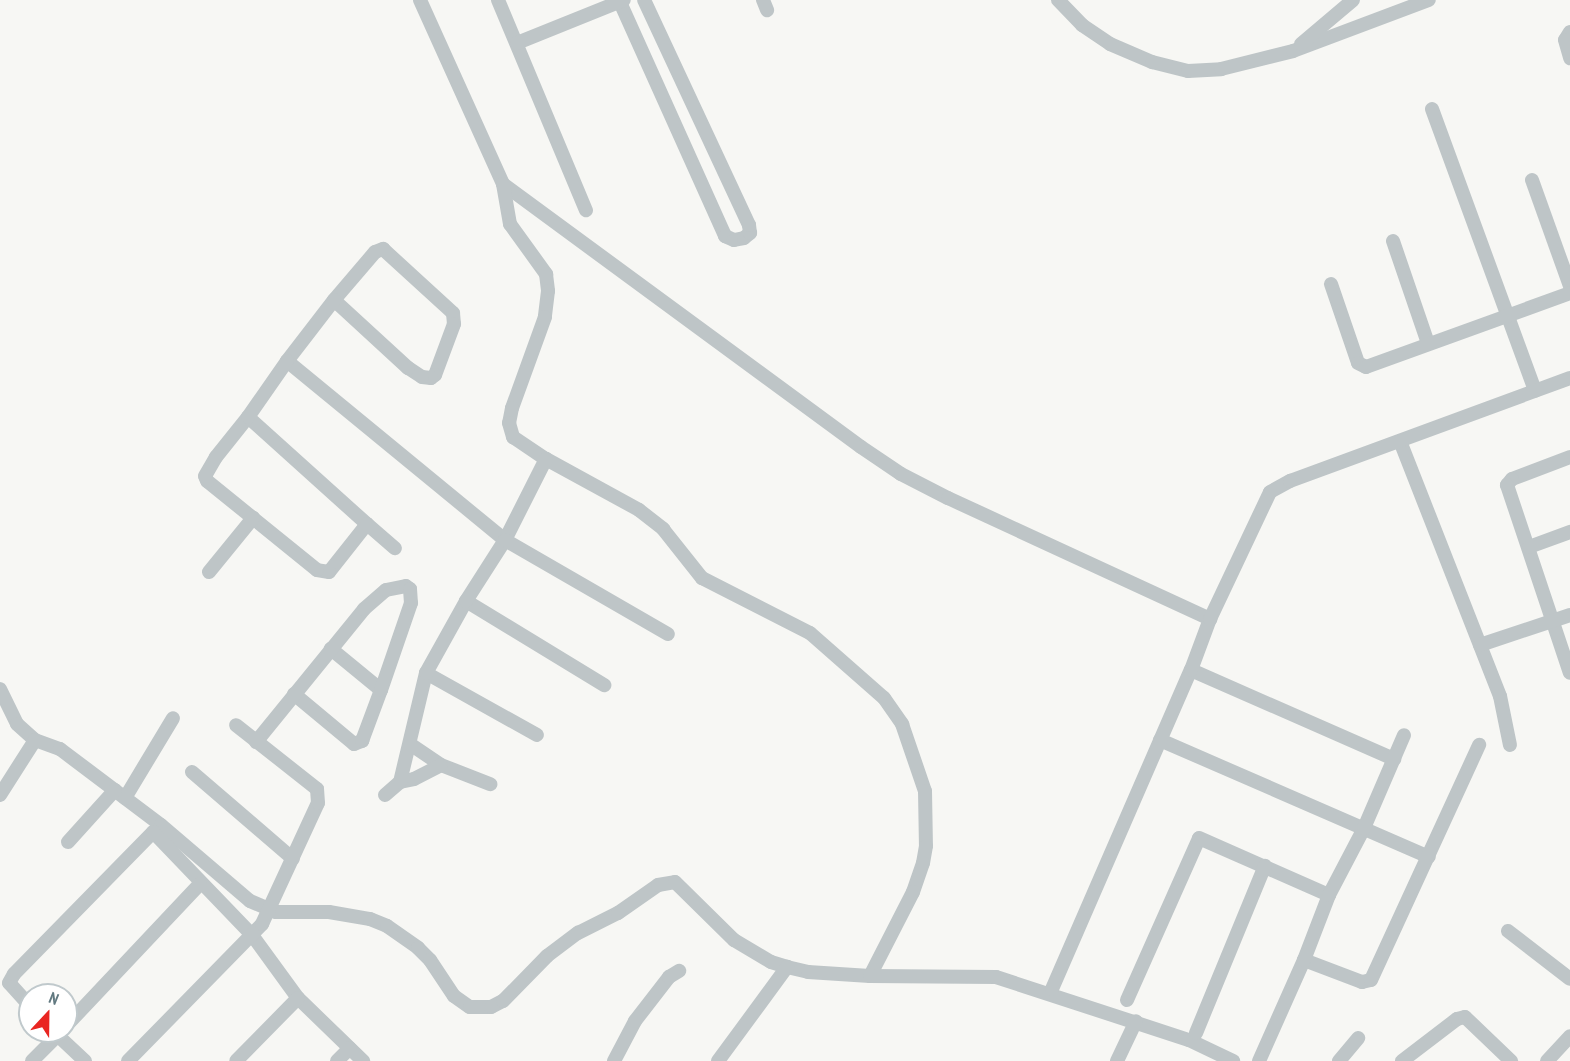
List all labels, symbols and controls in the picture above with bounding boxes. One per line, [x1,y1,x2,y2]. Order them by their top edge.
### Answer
north arrow [18,983,78,1043]
text: N [46,987,62,1009]

